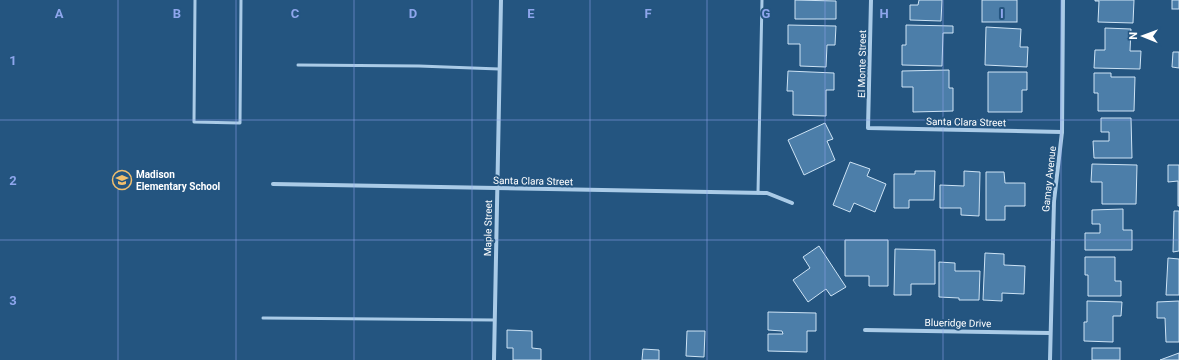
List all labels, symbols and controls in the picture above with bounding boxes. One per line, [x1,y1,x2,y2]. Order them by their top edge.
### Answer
text: A [55,6,64,21]
text: B [173,6,181,21]
text: C [291,6,300,21]
text: D [409,6,417,21]
text: E [527,6,535,21]
text: F [644,6,652,21]
text: G [762,6,771,21]
text: H [879,6,889,21]
text: I [1000,6,1004,21]
north arrow [1123,16,1163,56]
street label: El Monte Street [856,30,868,98]
text: N [1127,32,1140,40]
text: 1 [9,53,17,68]
street label: Santa Clara Street [926,116,1006,128]
street label: Gamay Avenue [1040,145,1058,213]
school or university icon: Madison Elementary School [111,169,133,191]
place label: Madison Elementary School [136,169,221,192]
text: 2 [9,173,17,188]
street label: Santa Clara Street [493,175,573,187]
street label: Maple Street [482,200,494,256]
text: 3 [9,293,17,308]
street label: Blueridge Drive [925,317,991,329]

